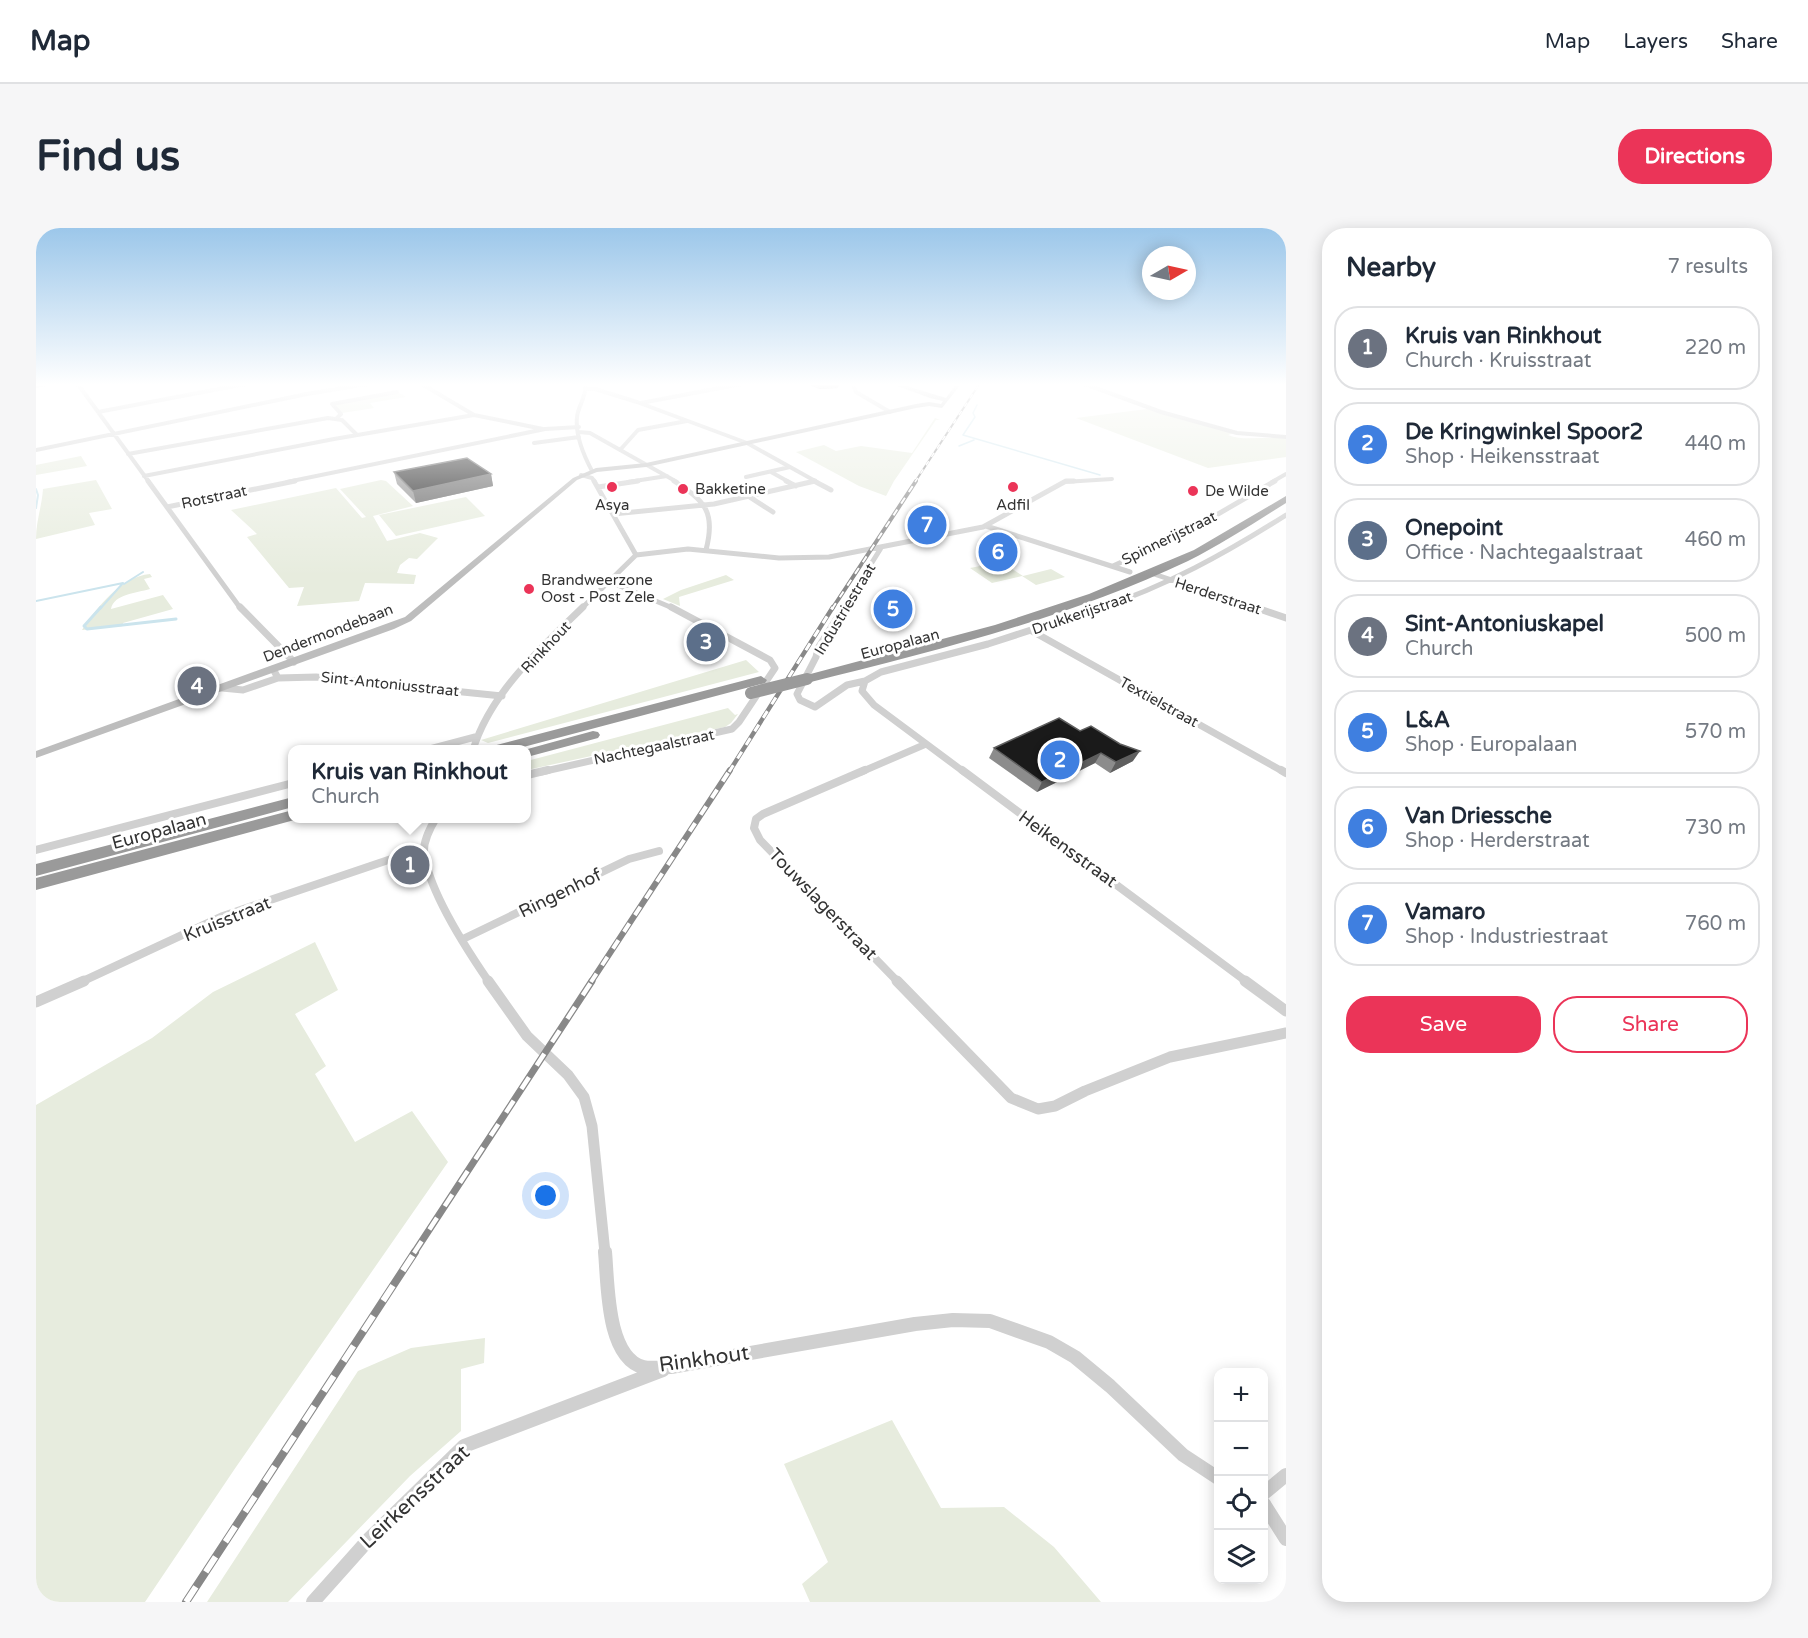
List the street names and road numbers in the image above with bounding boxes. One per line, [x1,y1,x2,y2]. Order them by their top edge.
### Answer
street label: Rotstraat [180,481,249,513]
street label: Spinnerijstraat [1119,507,1220,569]
street label: Industriestraat [811,560,880,658]
street label: Herderstraat [1172,574,1264,619]
street label: Drukkerijstraat [1029,587,1135,639]
street label: Dendermondebaan [260,600,396,666]
street label: Rinkhout [517,617,575,677]
street label: Europalaan [859,625,941,663]
street label: Sint-Antoniusstraat [320,668,460,700]
street label: Textielstraat [1116,673,1202,731]
street label: Nachtegaalstraat [592,725,716,769]
street label: Heikensstraat [1014,806,1122,892]
street label: Europalaan [109,808,209,854]
street label: Touwslagerstraat [764,844,882,965]
street label: Ringenhof [515,863,605,922]
street label: Kruisstraat [180,891,274,946]
street label: Rinkhout [657,1340,751,1378]
street label: Leirkensstraat [355,1440,475,1554]

